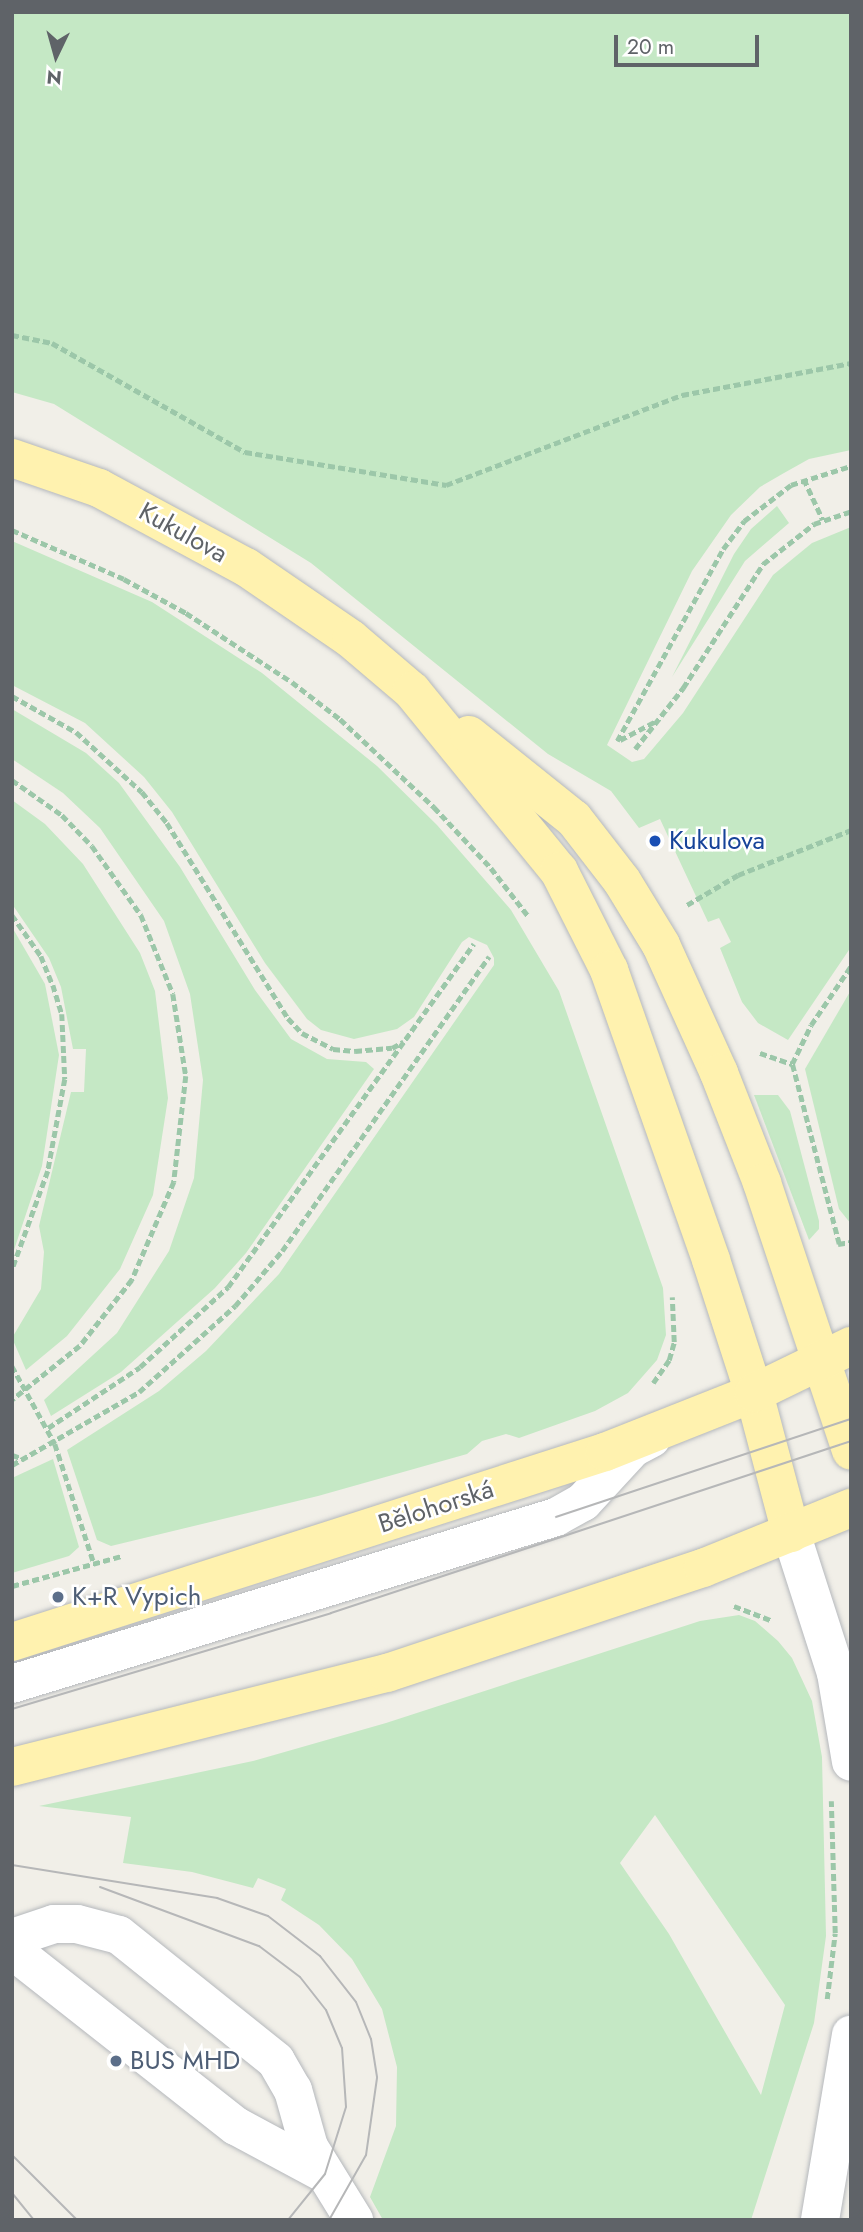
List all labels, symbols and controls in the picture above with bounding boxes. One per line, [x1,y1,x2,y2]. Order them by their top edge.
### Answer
north arrow [21,21,91,91]
scale bar [618,21,763,65]
text: 20 m [627,32,674,62]
text: N [45,63,63,92]
street label: Kukulova [133,496,233,570]
place label: Kukulova [669,825,765,857]
marker: Kukulova [647,833,663,849]
street label: Bělohorská [374,1474,498,1540]
place label: K+R Vypich [72,1581,201,1613]
marker: K+R Vypich [50,1589,66,1605]
place label: BUS MHD [130,2045,240,2077]
marker: BUS MHD [108,2053,124,2069]

